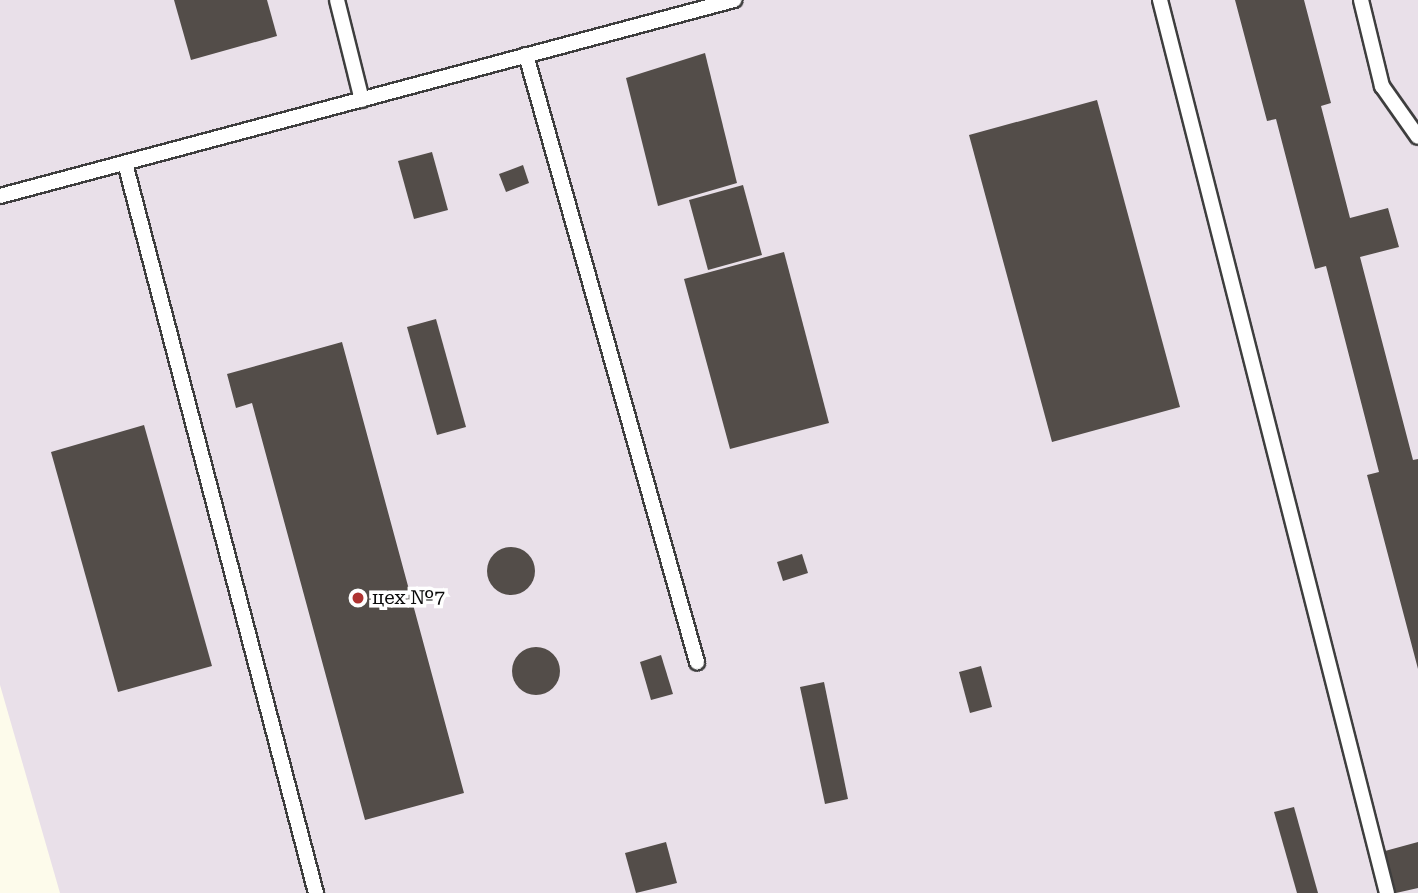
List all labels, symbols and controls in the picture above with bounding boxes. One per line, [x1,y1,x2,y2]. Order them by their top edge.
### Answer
place label: цех №7 [372,587,445,609]
marker: цех №7 [350,590,366,606]

